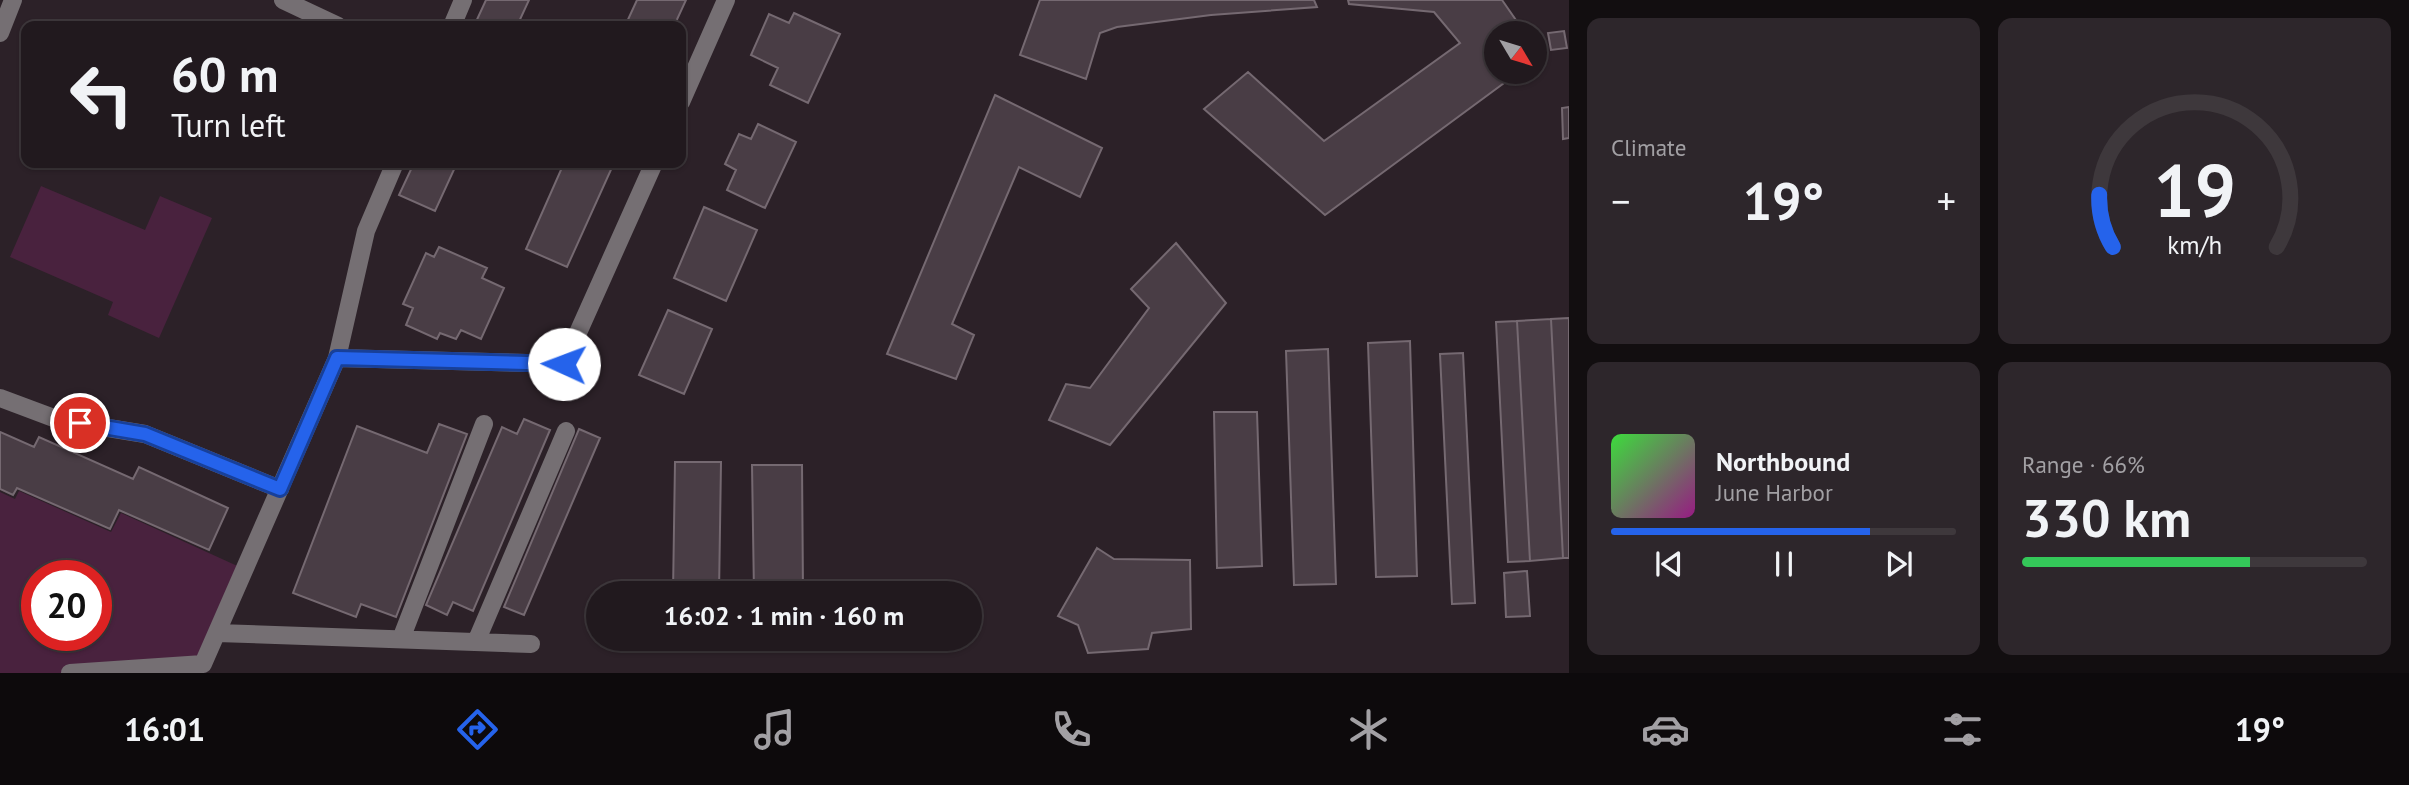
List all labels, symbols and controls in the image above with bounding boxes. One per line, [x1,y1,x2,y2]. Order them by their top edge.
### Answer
north arrow [1484,21,1547,84]
map controls [1484,21,1547,84]
text: 60 m [171,42,278,106]
icon: left [56,49,147,140]
text: Turn left [171,104,286,146]
text: Climate [1611,133,1686,162]
text: 19 [2153,143,2236,237]
text: 19° [1743,167,1824,234]
text: − [1611,176,1630,225]
text: + [1937,176,1956,225]
text: km/h [2167,229,2222,261]
position arrow [527,327,601,401]
pin [50,393,110,453]
icon: arrive [61,404,99,442]
text: Northbound [1716,445,1850,478]
text: Range · 66% [2022,450,2145,479]
text: June Harbor [1716,478,1833,507]
text: 330 km [2022,484,2191,551]
icon: previous [1650,545,1688,583]
icon: pause [1765,545,1803,583]
icon: next [1880,545,1918,583]
speed limit sign: 20 [21,560,112,651]
text: 16:02 · 1 min · 160 m [664,599,904,632]
icon: directions [453,705,502,754]
icon: music [750,705,799,754]
icon: phone [1047,705,1096,754]
icon: climate [1344,705,1393,754]
icon: car [1641,705,1690,754]
icon: filters [1938,705,1987,754]
text: 16:01 [124,708,205,750]
text: 19° [2235,708,2285,750]

